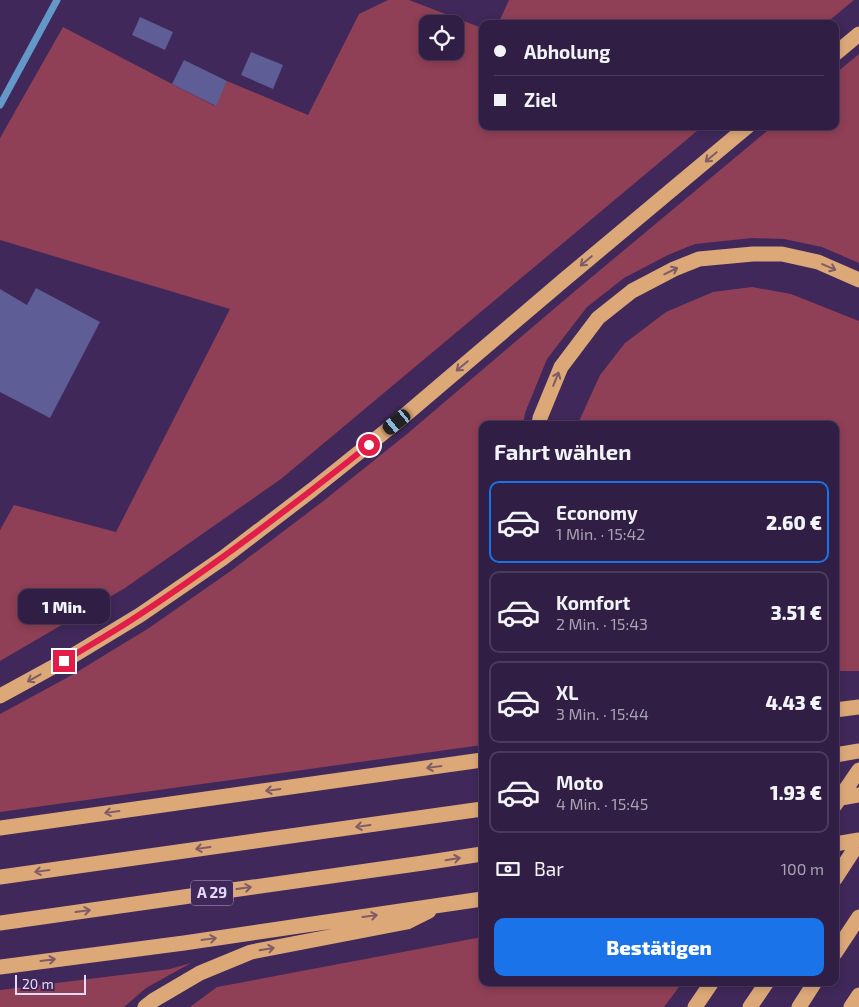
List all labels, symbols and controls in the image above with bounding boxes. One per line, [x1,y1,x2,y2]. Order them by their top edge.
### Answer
map controls [419,15,464,60]
button: locate [419,15,464,60]
text: Abholung [524,40,610,63]
text: Ziel [524,88,557,111]
one-way arrow [705,152,718,163]
one-way arrow [580,256,593,267]
one-way arrow [821,262,836,272]
one-way arrow [663,265,678,275]
one-way arrow [456,361,469,372]
one-way arrow [552,372,561,387]
car [380,407,413,437]
route start [358,434,380,456]
text: Fahrt wählen [494,438,632,464]
icon: car [496,500,541,545]
text: Economy [556,501,638,524]
text: 2.60 € [766,511,822,534]
text: 1 Min. · 15:42 [556,524,645,543]
callout: 1 Min. [18,588,110,624]
icon: car [496,590,541,635]
text: Komfort [556,591,630,614]
text: 1 Min. [42,597,86,616]
text: 3.51 € [771,601,822,624]
text: 2 Min. · 15:43 [556,614,648,633]
route end [53,650,75,672]
one-way arrow [28,673,42,683]
icon: car [496,680,541,725]
text: XL [556,681,578,704]
text: 4.43 € [765,691,822,714]
text: 3 Min. · 15:44 [556,704,649,723]
one-way arrow [427,762,443,772]
icon: car [496,770,541,815]
text: Moto [556,771,604,794]
text: 1.93 € [770,781,822,804]
one-way arrow [266,785,282,795]
text: 4 Min. · 15:45 [556,794,648,813]
one-way arrow [105,807,121,817]
one-way arrow [356,821,372,831]
one-way arrow [195,844,211,854]
one-way arrow [444,853,460,863]
icon: cash [494,855,522,883]
text: Bar [534,857,564,880]
text: 100 m [781,859,824,878]
one-way arrow [34,866,50,876]
road number: A 29 [191,880,233,906]
one-way arrow [236,883,252,893]
one-way arrow [75,906,91,916]
one-way arrow [362,911,378,921]
button: Bestätigen [494,918,824,976]
one-way arrow [201,934,217,944]
one-way arrow [259,944,275,953]
one-way arrow [40,955,56,965]
scale bar [15,972,86,995]
text: 20 m [22,975,54,992]

